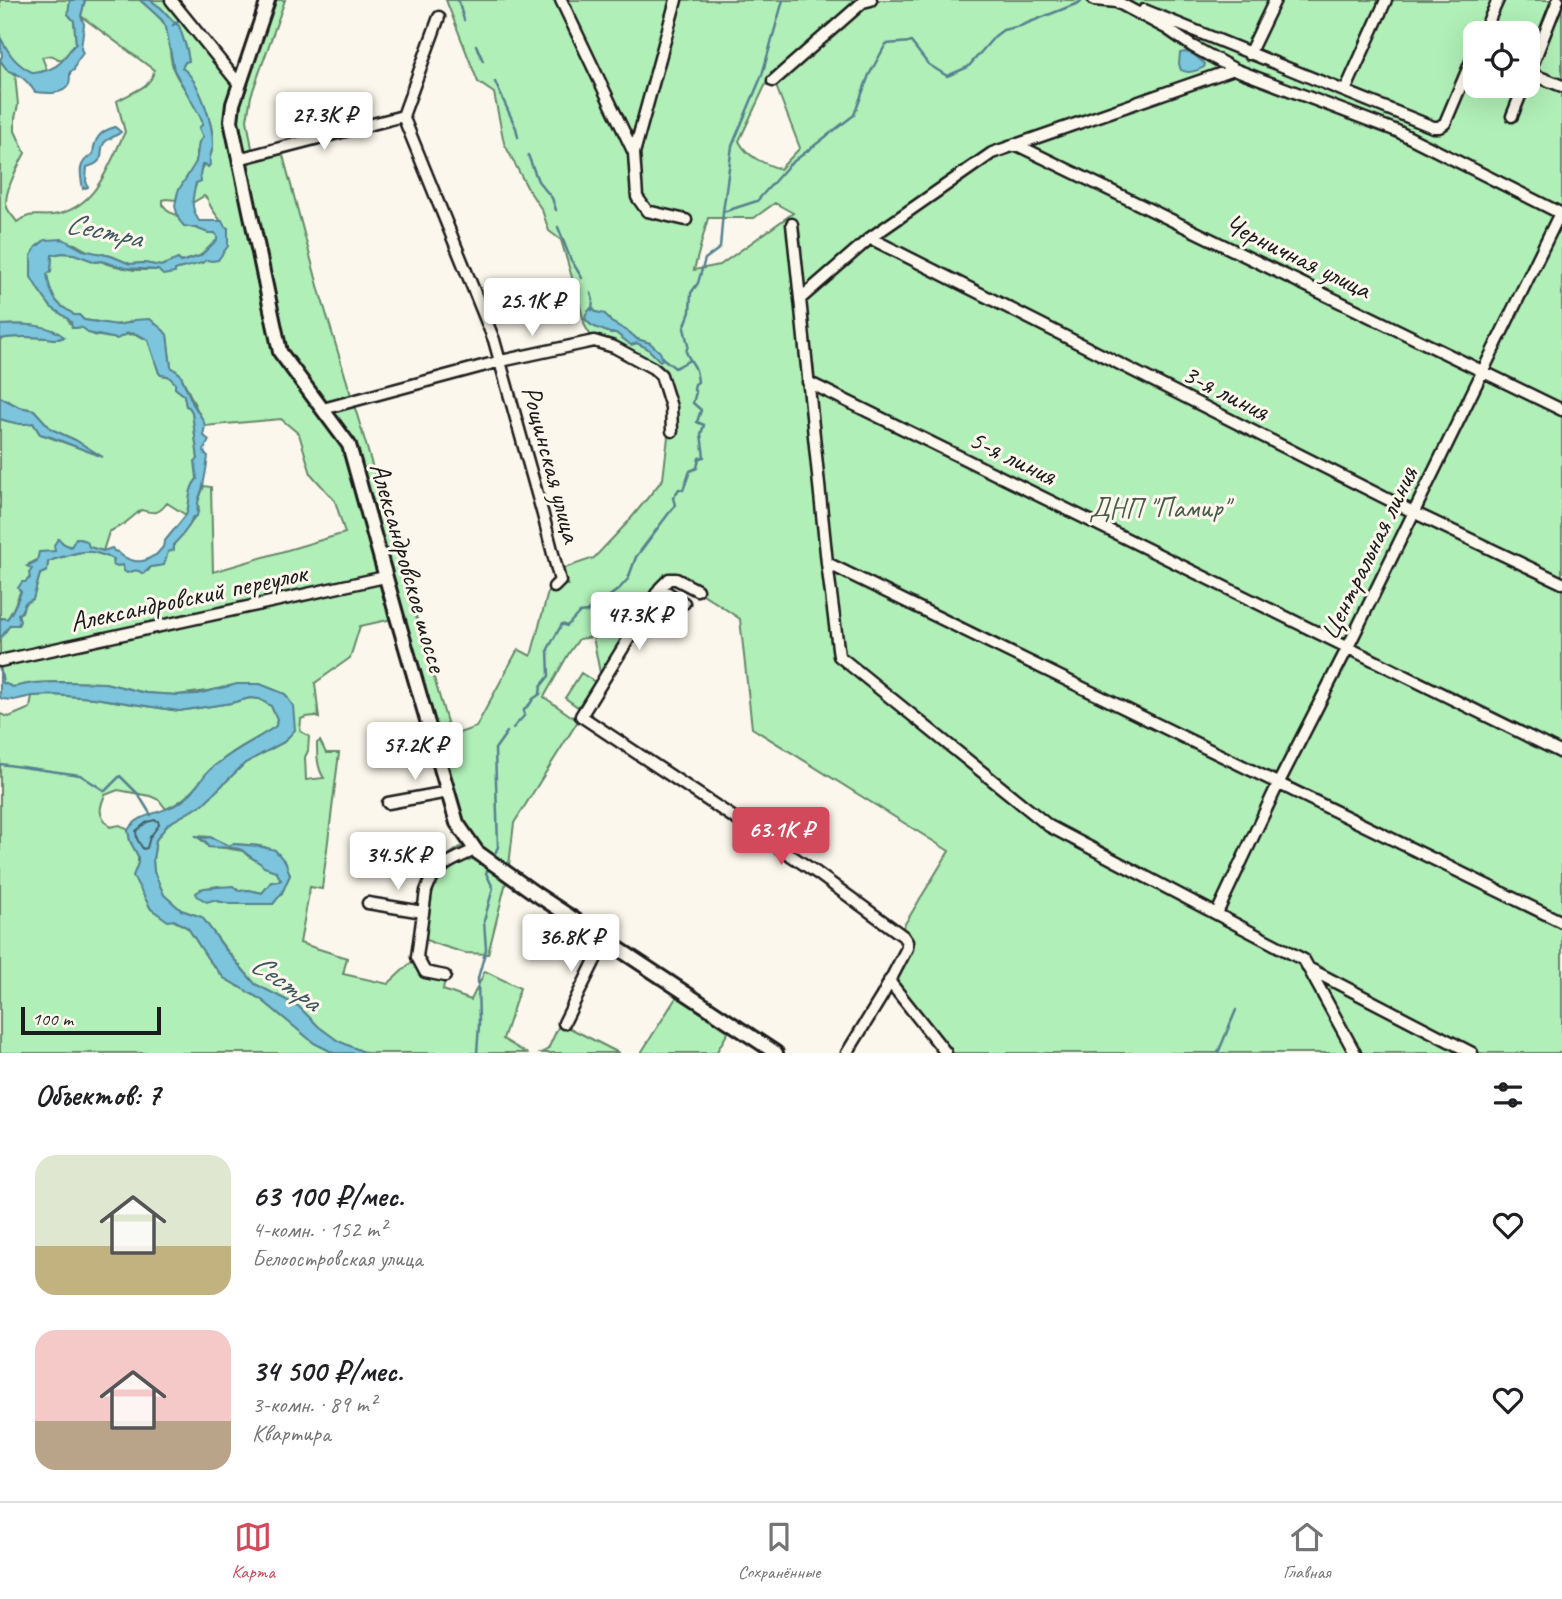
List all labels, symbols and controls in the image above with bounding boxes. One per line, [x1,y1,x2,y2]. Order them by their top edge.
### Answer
map controls [1463,21,1540,98]
button: locate [1463,21,1540,98]
pin: 27.3K ₽ [259,92,389,152]
text: 27.3K ₽ [292,100,356,129]
water label: Сестра [63,203,148,257]
street label: Черничная улица [1219,206,1378,307]
pin: 25.1K ₽ [467,278,597,338]
text: 25.1K ₽ [500,286,564,315]
street label: 3-я линия [1177,355,1276,429]
street label: Рощинская улица [514,382,590,548]
street label: 5-я линия [964,421,1063,493]
street label: Александровское шоссе [362,458,456,677]
street label: Центральная линия [1311,460,1426,646]
park label: ДНП "Памир" [1089,490,1234,525]
street label: Александровский переулок [67,554,312,639]
pin: 47.3K ₽ [574,592,704,652]
text: 47.3K ₽ [607,600,671,629]
pin: 57.2K ₽ [350,722,480,782]
text: 57.2K ₽ [383,730,447,759]
pin: 63.1K ₽ [716,808,846,867]
text: 63.1K ₽ [748,815,814,844]
pin: 34.5K ₽ [333,832,463,892]
text: 34.5K ₽ [366,840,430,869]
pin: 36.8K ₽ [506,914,636,974]
text: 36.8K ₽ [538,922,604,951]
water label: Сестра [244,944,331,1021]
scale bar [21,1004,161,1036]
text: 100 m [32,1007,73,1031]
text: Объектов: 7 [35,1076,160,1114]
icon: filters [1489,1076,1527,1114]
text: 63 100 ₽/мес. [252,1177,404,1215]
icon: home [91,1183,175,1267]
icon: heart [1489,1206,1527,1244]
text: 4-комн. · 152 m² [252,1215,386,1244]
text: Белоостровская улица [252,1244,423,1273]
text: 34 500 ₽/мес. [252,1352,403,1390]
icon: home [91,1358,175,1442]
icon: heart [1489,1381,1527,1419]
text: 3-комн. · 89 m² [252,1390,376,1419]
text: Квартира [252,1419,330,1448]
tab: Карта [231,1518,275,1584]
tab: Сохранённые [738,1518,820,1584]
tab: Главная [1283,1518,1331,1584]

